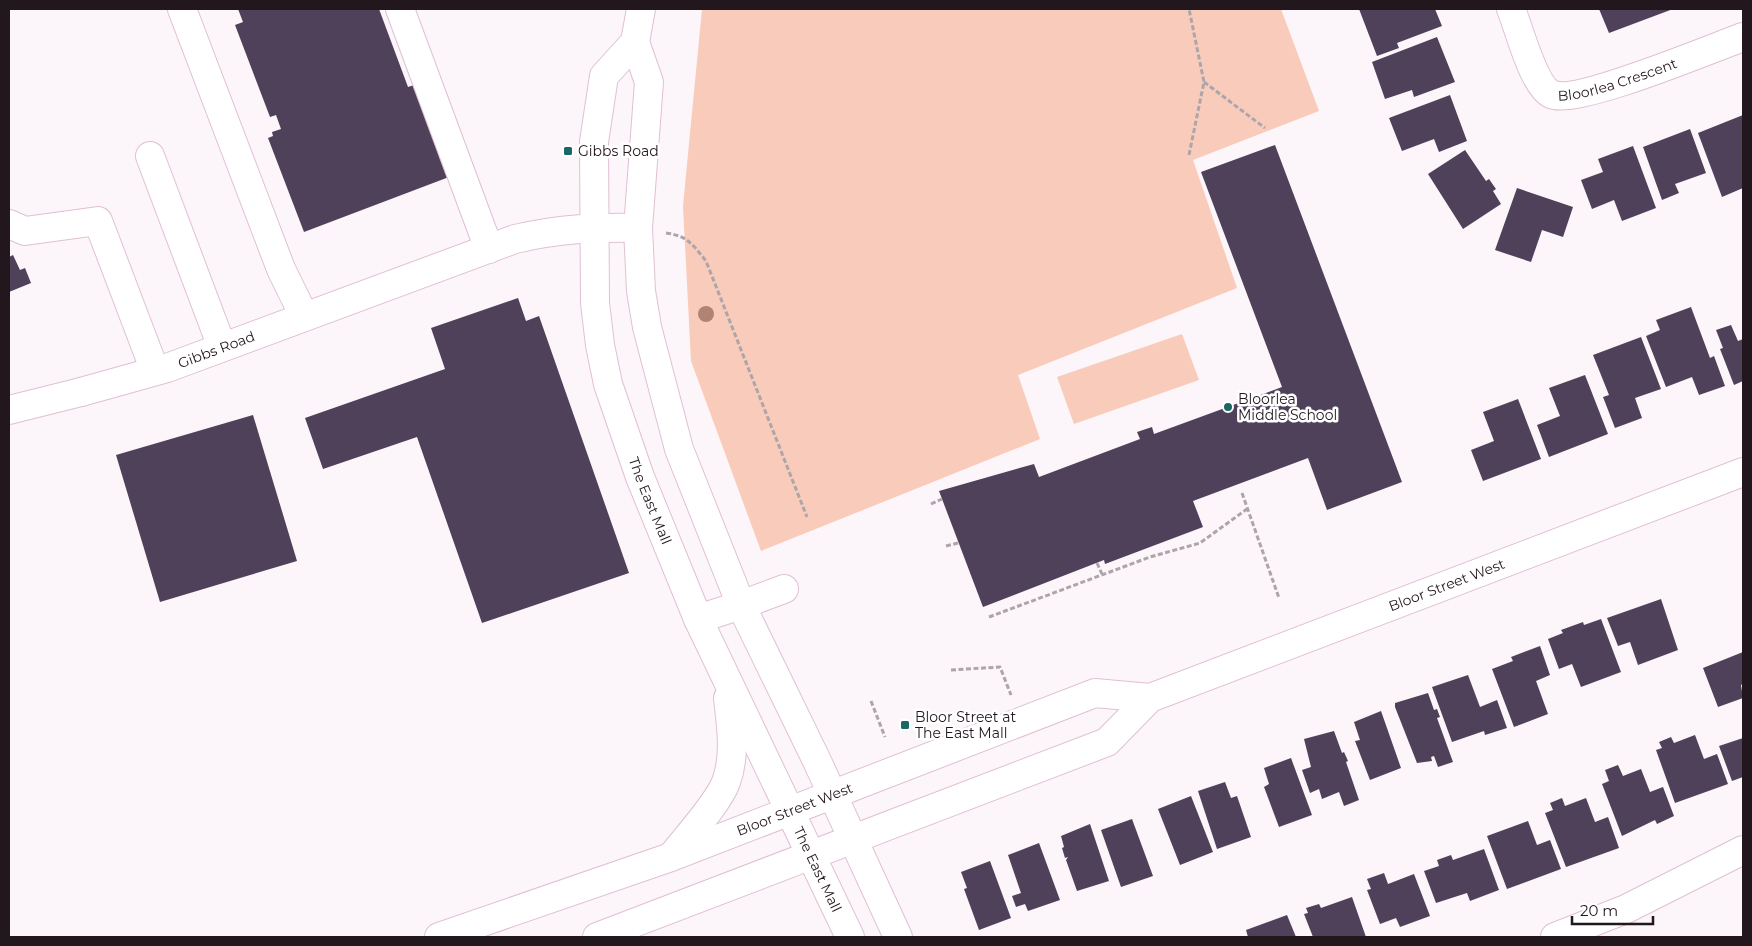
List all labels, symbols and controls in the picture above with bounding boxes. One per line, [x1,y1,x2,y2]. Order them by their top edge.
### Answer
street label: Bloorlea Crescent [1557,54,1680,105]
place label: Gibbs Road [578,142,659,160]
marker: Gibbs Road [562,145,574,157]
street label: Gibbs Road [175,327,257,372]
place label: Bloorlea Middle School [1238,390,1337,424]
marker: Bloorlea Middle School [1222,401,1234,413]
street label: The East Mall [625,455,676,547]
street label: Bloor Street West [1386,555,1508,615]
place label: Bloor Street at The East Mall [915,708,1016,742]
marker: Bloor Street at The East Mall [899,719,911,731]
street label: Bloor Street West [734,778,856,840]
street label: The East Mall [790,824,846,915]
scale bar [1572,894,1653,926]
text: 20 m [1580,901,1618,920]

